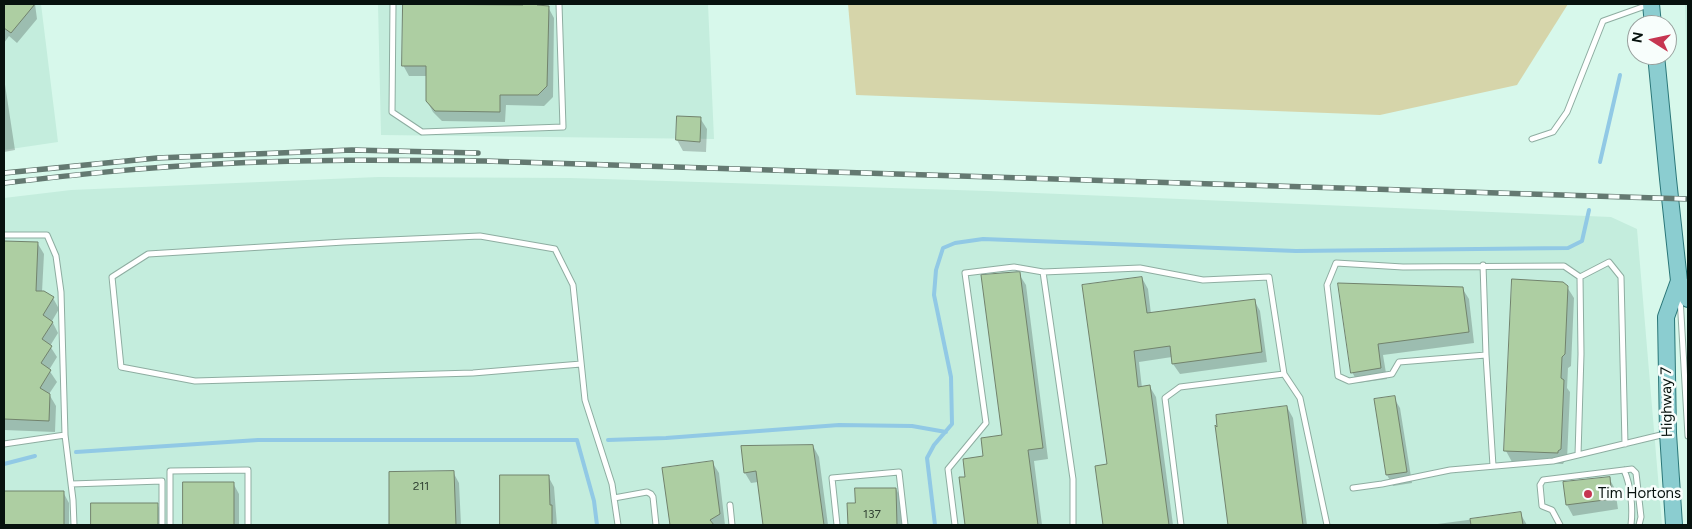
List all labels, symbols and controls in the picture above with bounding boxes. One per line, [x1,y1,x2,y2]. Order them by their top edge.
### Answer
north arrow [1627,15,1677,65]
text: N [1628,31,1647,44]
street label: Highway 7 [1657,367,1677,437]
house number: 211 [413,479,429,493]
place label: Tim Hortons [1598,485,1681,503]
marker: Tim Hortons [1582,488,1594,500]
house number: 137 [863,507,881,521]

